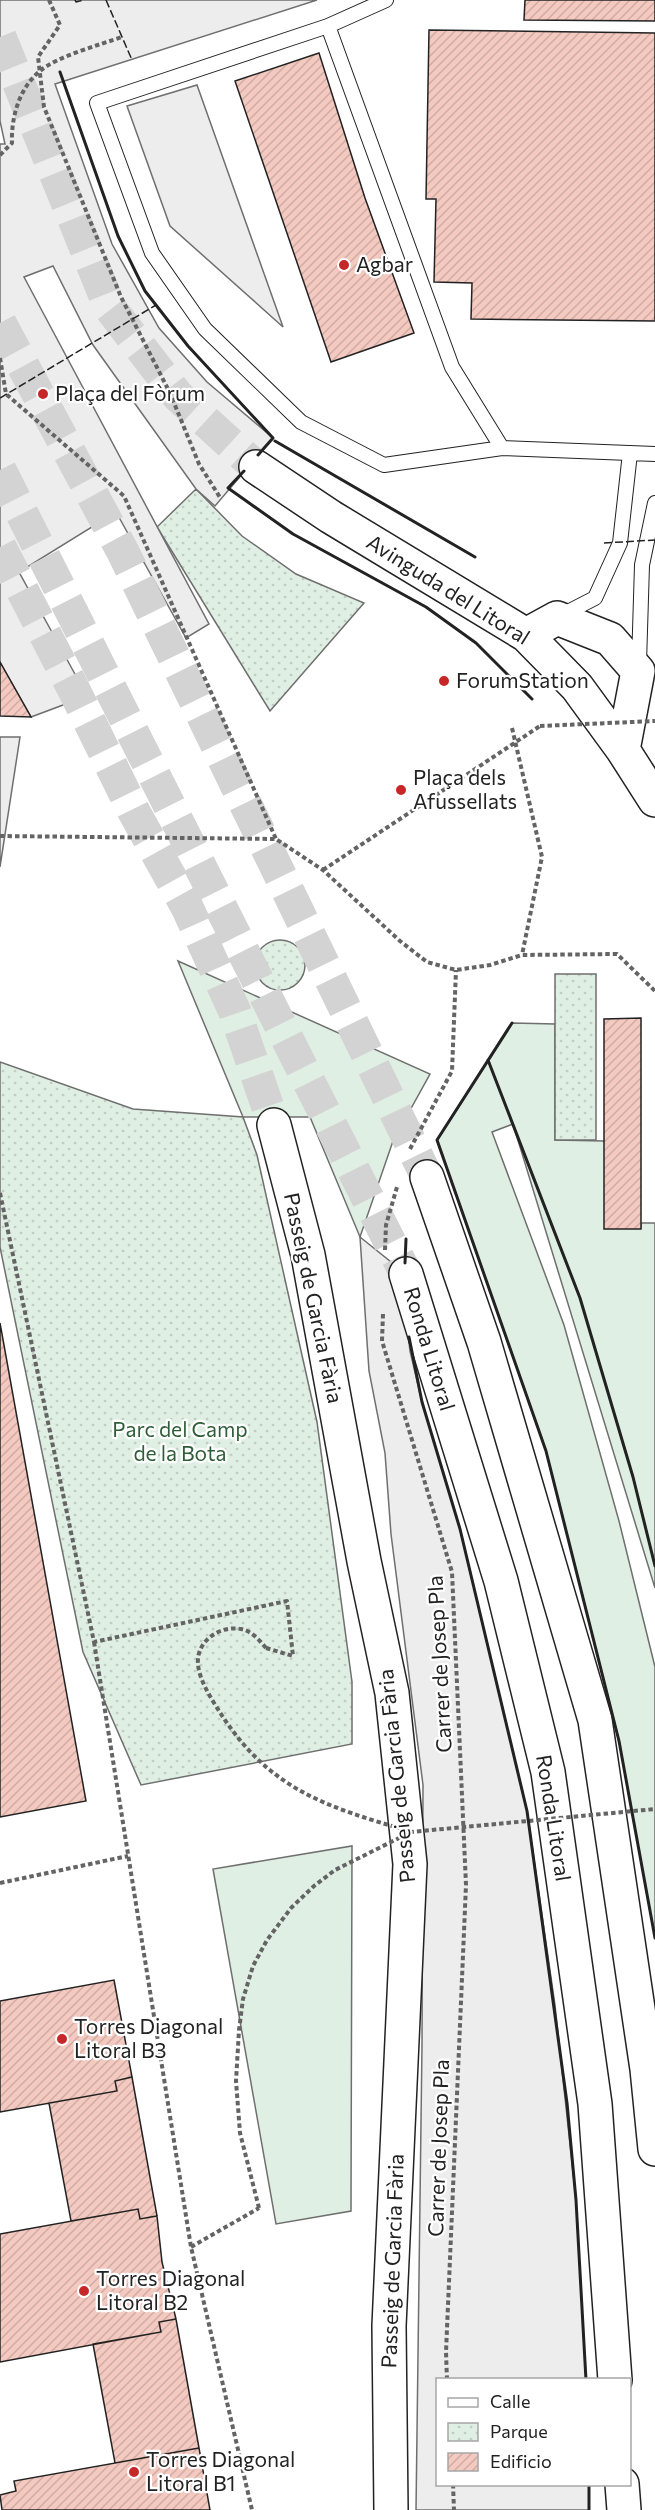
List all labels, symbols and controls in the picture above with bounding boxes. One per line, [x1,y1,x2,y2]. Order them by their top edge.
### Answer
place label: Agbar [356,251,413,276]
marker: Agbar [337,258,351,272]
place label: Plaça del Fòrum [55,380,205,405]
marker: Plaça del Fòrum [36,387,50,401]
street label: Avinguda del Litoral [363,528,535,649]
place label: ForumStation [456,667,589,692]
marker: ForumStation [437,674,451,688]
place label: Plaça dels Afussellats [413,764,517,813]
marker: Plaça dels Afussellats [394,783,408,797]
street label: Passeig de Garcia Fària [280,1190,349,1405]
street label: Ronda Litoral [400,1284,461,1413]
park label: Parc del Camp de la Bota [112,1416,248,1465]
street label: Carrer de Josep Pla [421,1575,456,1753]
street label: Passeig de Garcia Fària [372,1668,419,1884]
street label: Ronda Litoral [532,1753,577,1883]
place label: Torres Diagonal Litoral B3 [74,2013,223,2062]
marker: Torres Diagonal Litoral B3 [55,2032,69,2046]
street label: Carrer de Josep Pla [422,2059,453,2237]
street label: Passeig de Garcia Fària [375,2153,408,2369]
place label: Torres Diagonal Litoral B2 [96,2265,245,2314]
marker: Torres Diagonal Litoral B2 [77,2284,91,2298]
legend [436,2378,631,2486]
text: Calle [490,2390,530,2412]
text: Parque [490,2420,548,2442]
place label: Torres Diagonal Litoral B1 [146,2446,295,2495]
text: Edificio [490,2450,552,2472]
marker: Torres Diagonal Litoral B1 [127,2465,141,2479]

